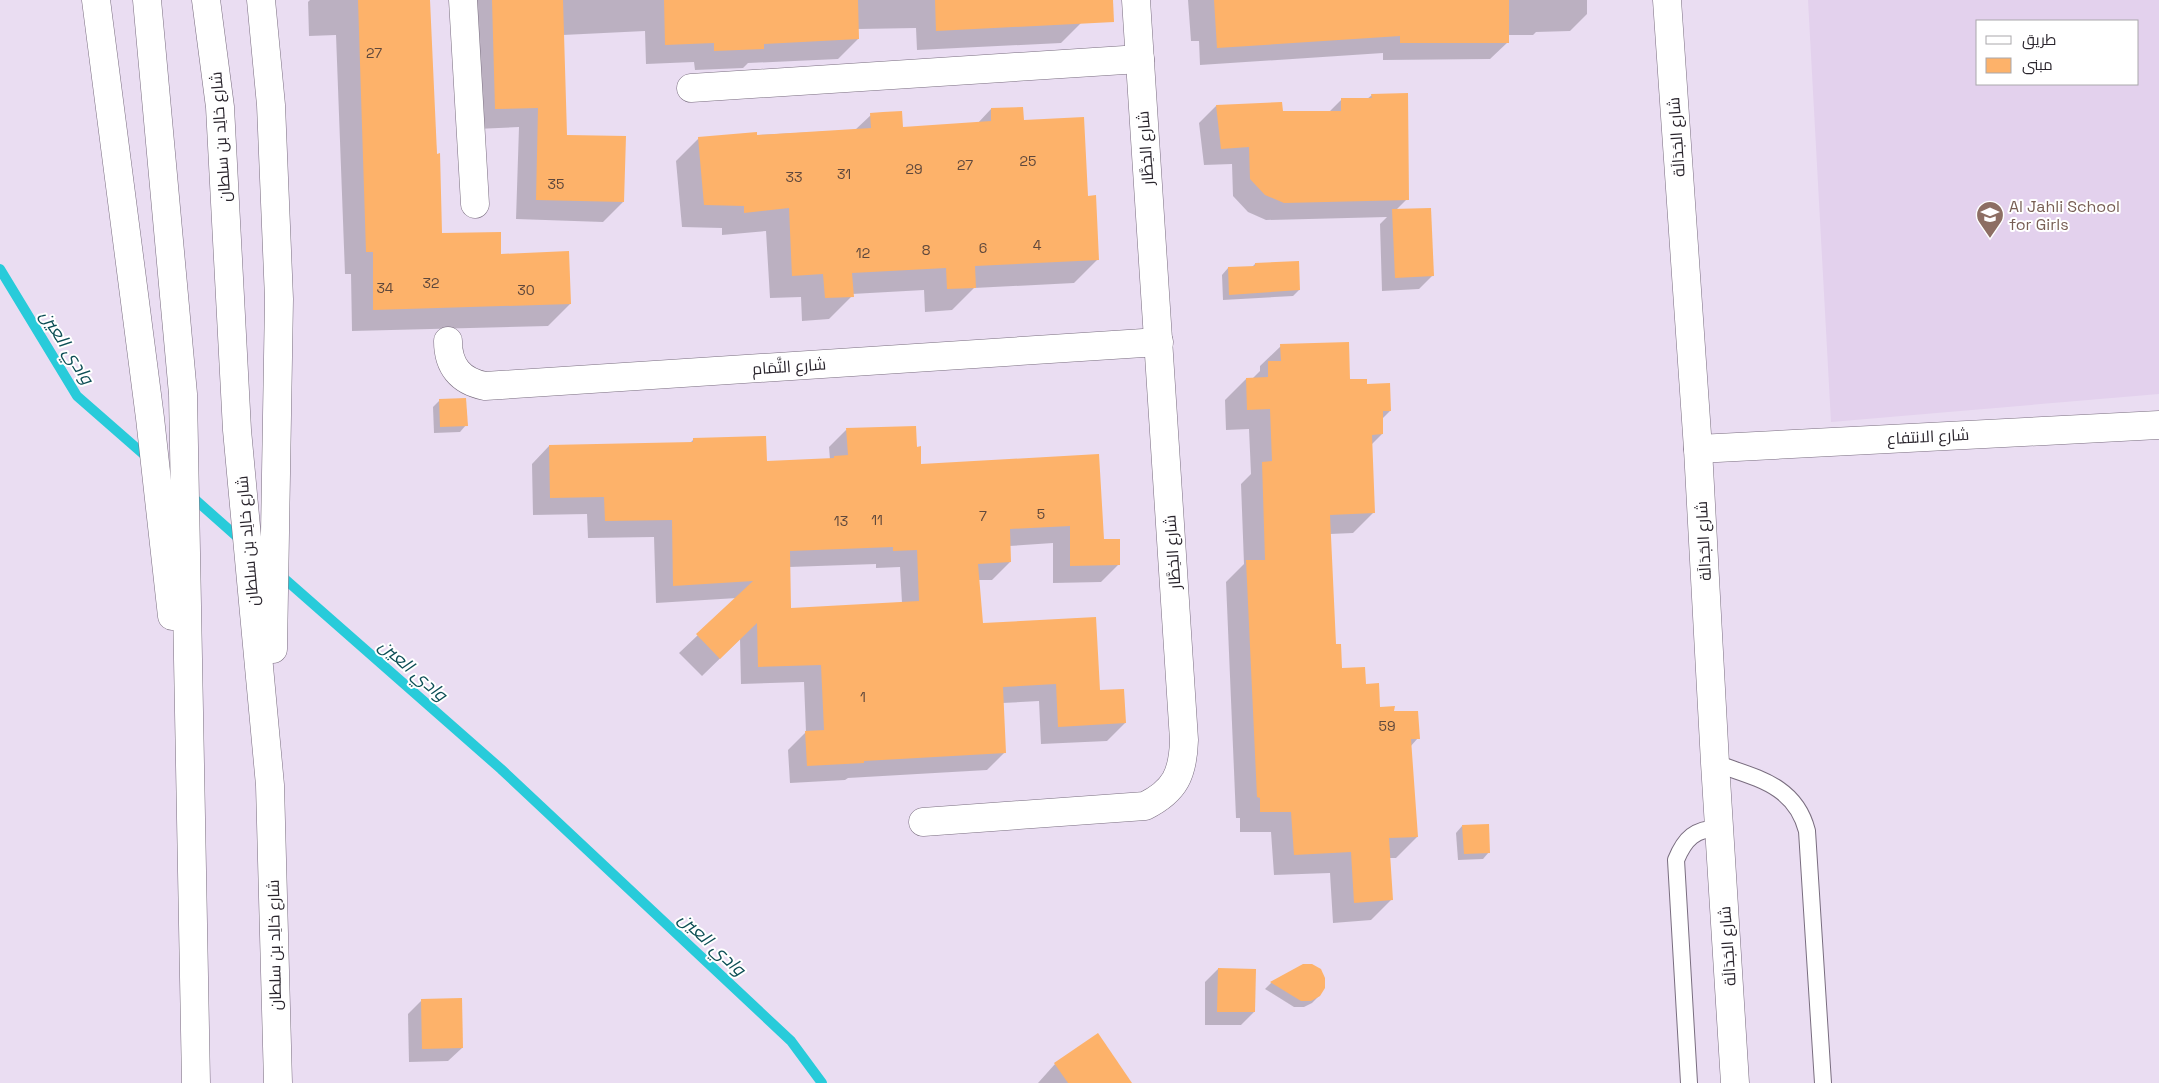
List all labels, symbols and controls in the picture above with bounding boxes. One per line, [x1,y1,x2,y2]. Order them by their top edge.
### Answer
legend [1976,20,2139,85]
text: طريق [2022,30,2056,50]
house number: 27 [366,44,382,62]
text: مبنى [2022,55,2053,75]
street label: شارع خالِد بن سلطان [205,71,237,203]
street label: شارع الجَدَالَة [1663,96,1691,178]
street label: شارع الخِطَّار [1132,110,1160,187]
house number: 25 [1020,152,1036,170]
house number: 27 [957,156,973,174]
house number: 29 [906,160,922,178]
house number: 31 [837,165,851,183]
house number: 33 [786,168,802,186]
house number: 35 [548,175,564,193]
place label: Al Jahli School for Girls [2009,196,2120,235]
school or university icon: Al Jahli School for Girls [1975,200,2005,239]
house number: 4 [1033,236,1042,254]
house number: 6 [979,239,987,257]
house number: 8 [922,241,931,259]
house number: 12 [856,244,870,262]
house number: 32 [423,274,439,292]
house number: 34 [376,279,394,297]
house number: 30 [517,281,535,299]
water label: وادي العين [33,305,100,391]
street label: شارع التَّمَام [751,353,827,381]
street label: شارع الانتفاع [1886,424,1970,450]
street label: شارع خالِد بن سلطان [231,475,265,607]
street label: شارع الجَدَالَة [1691,500,1717,581]
house number: 5 [1037,505,1045,523]
house number: 7 [979,507,987,525]
house number: 11 [871,511,883,529]
house number: 13 [834,512,848,530]
street label: شارع الخِطَّار [1159,514,1187,591]
water label: وادي العين [372,634,453,709]
house number: 1 [860,688,866,706]
house number: 59 [1379,717,1395,735]
street label: شارع خالِد بن سلطان [263,879,287,1011]
street label: شارع الجَدَالَة [1714,905,1742,987]
water label: وادي العين [672,907,751,983]

